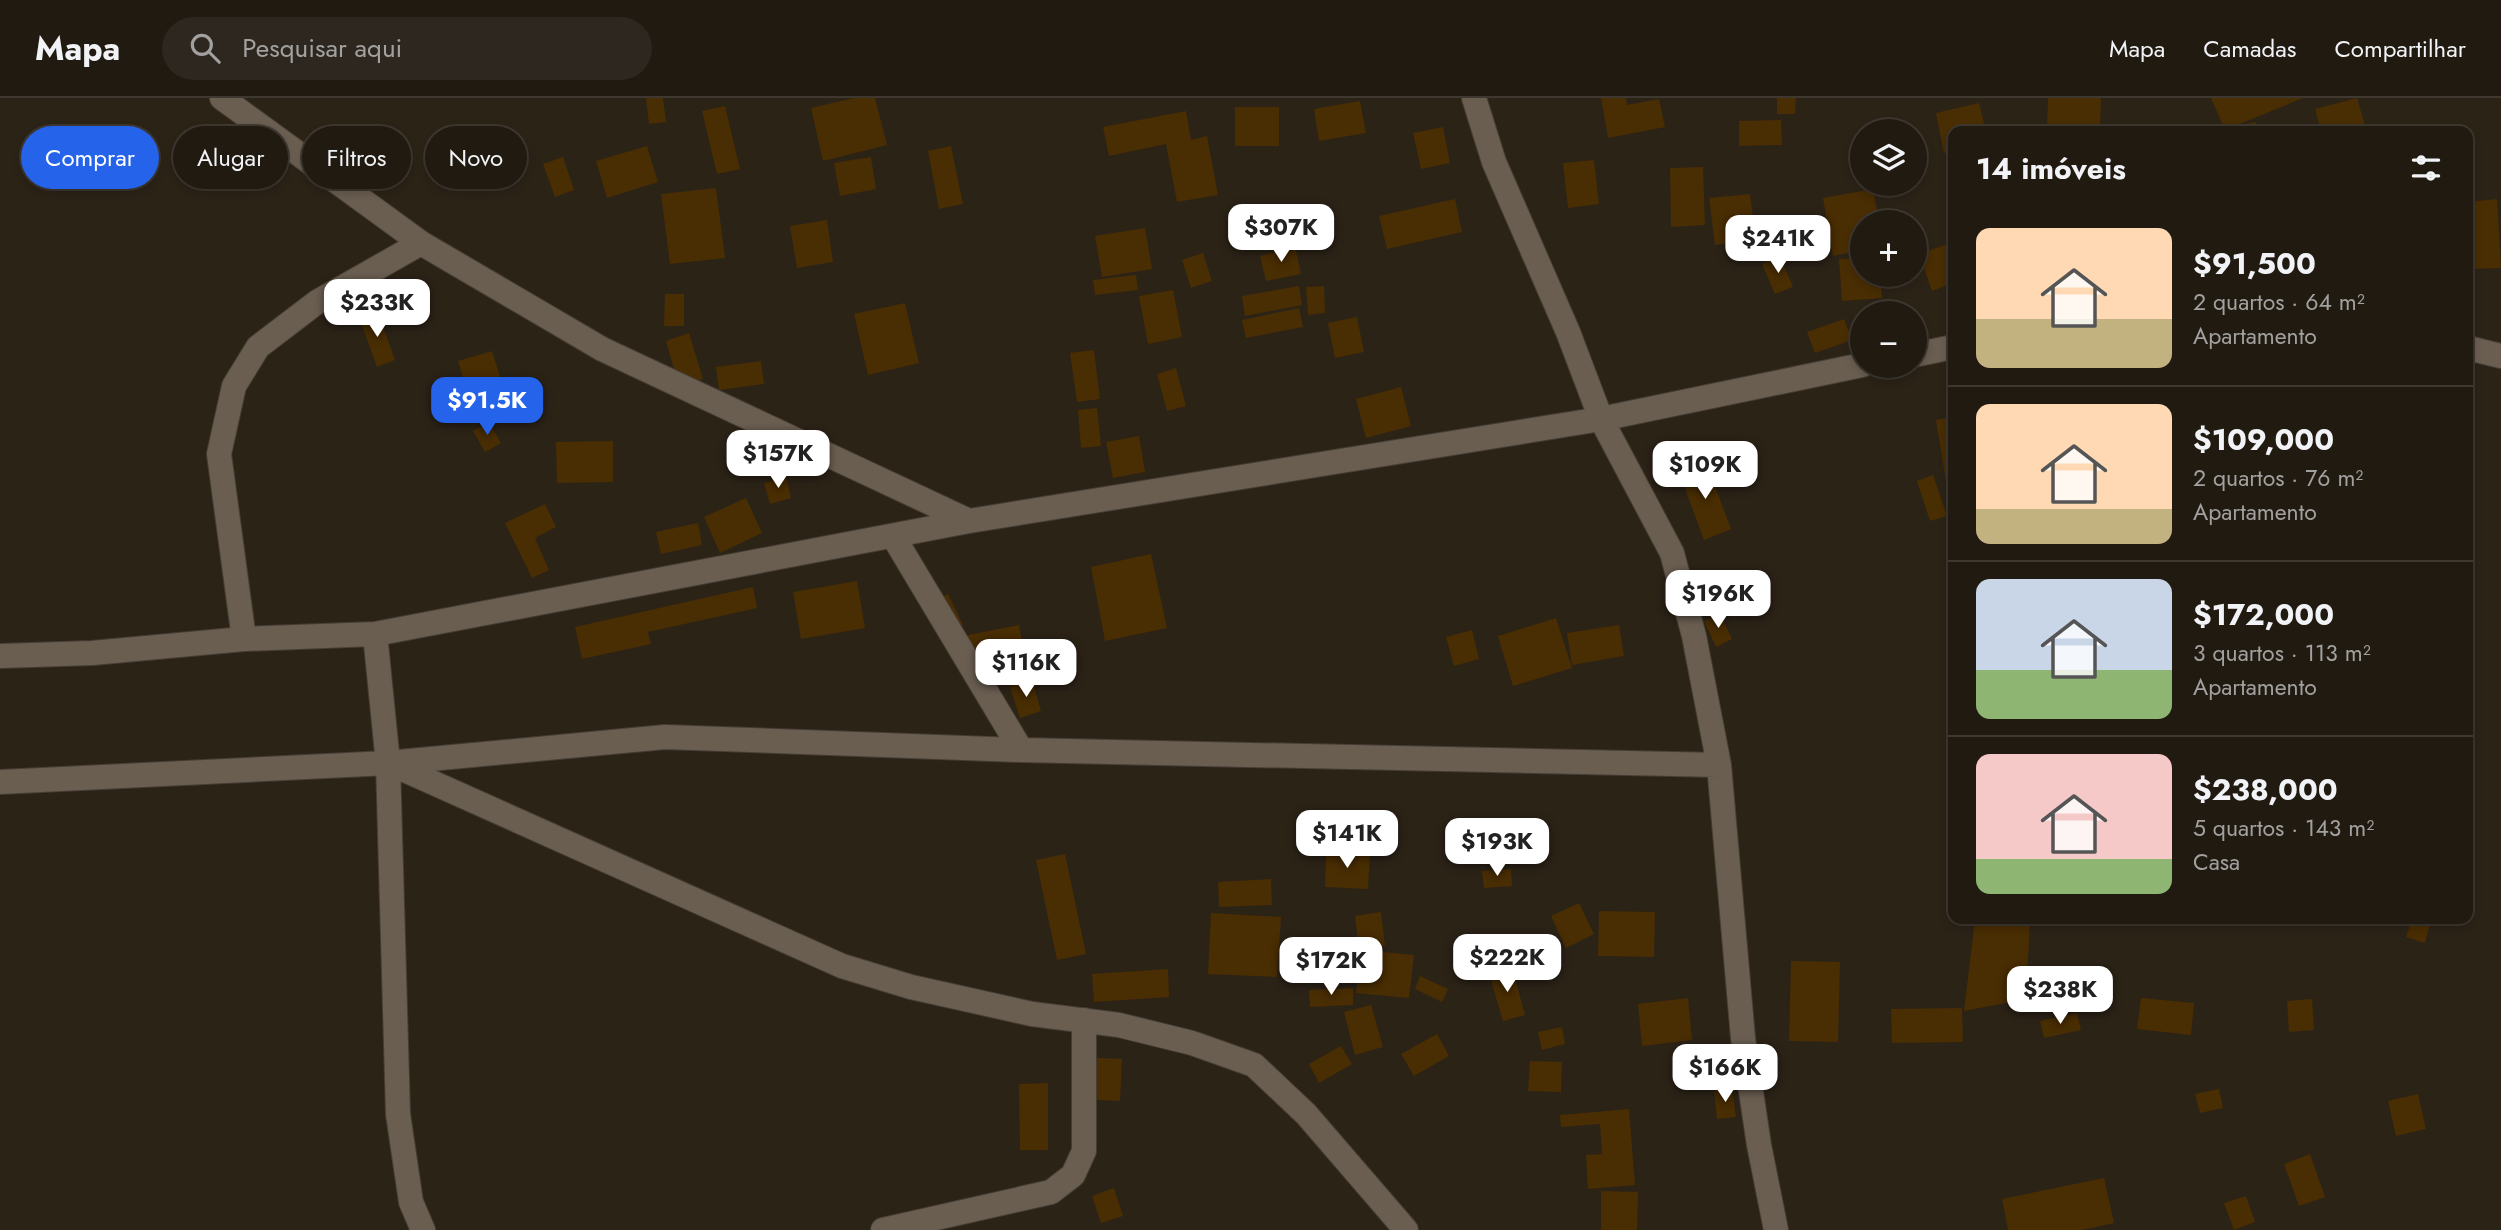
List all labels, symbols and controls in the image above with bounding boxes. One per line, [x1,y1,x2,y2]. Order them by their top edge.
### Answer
search box [162,17,652,80]
text: Mapa [35,25,120,72]
icon: search [186,29,224,67]
text: Pesquisar aqui [242,29,402,67]
text: Mapa [2109,31,2165,66]
text: Camadas [2203,31,2296,66]
text: Compartilhar [2334,31,2466,66]
map controls [1850,119,1927,378]
button: layers [1850,119,1927,196]
chip: Comprar [21,126,159,189]
chip: Alugar [173,126,288,189]
chip: Filtros [302,126,411,189]
chip: Novo [425,126,527,189]
text: 14 imóveis [1976,147,2126,190]
icon: filters [2407,149,2445,187]
pin: $307K [1232,204,1330,264]
text: $307K [1244,210,1318,244]
button: + [1850,210,1927,287]
pin: $241K [1729,216,1827,275]
text: $241K [1741,221,1815,255]
text: $91,500 [2193,242,2316,285]
icon: home [2032,256,2116,340]
pin: $233K [328,280,426,339]
text: $233K [340,285,414,319]
text: 2 quartos · 64 m² [2193,285,2365,319]
button: − [1850,301,1927,378]
text: Apartamento [2193,319,2317,353]
pin: $91.5K [430,378,544,437]
text: $91.5K [447,383,527,417]
text: $109,000 [2193,418,2334,461]
pin: $157K [729,430,827,490]
icon: home [2032,432,2116,516]
text: $157K [743,436,813,470]
pin: $109K [1656,442,1754,501]
text: $109K [1669,447,1741,481]
text: 2 quartos · 76 m² [2193,461,2363,495]
text: Apartamento [2193,495,2317,529]
pin: $196K [1669,570,1767,630]
text: $196K [1682,576,1754,610]
text: $172,000 [2193,593,2334,636]
icon: home [2032,607,2116,691]
text: 3 quartos · 113 m² [2193,636,2371,670]
pin: $116K [977,640,1075,699]
text: $116K [991,645,1061,679]
text: Apartamento [2193,670,2317,704]
text: $238,000 [2193,768,2338,811]
icon: home [2032,782,2116,866]
pin: $141K [1298,810,1396,870]
text: 5 quartos · 143 m² [2193,811,2374,845]
text: $141K [1312,816,1382,850]
pin: $193K [1448,818,1546,878]
text: $193K [1461,824,1533,858]
text: Casa [2193,845,2240,879]
pin: $222K [1458,934,1556,994]
pin: $172K [1282,937,1380,997]
text: $222K [1469,940,1545,974]
text: $172K [1295,943,1367,977]
pin: $238K [2011,967,2109,1026]
text: $238K [2023,972,2097,1006]
pin: $166K [1676,1044,1774,1104]
text: $166K [1689,1050,1761,1084]

